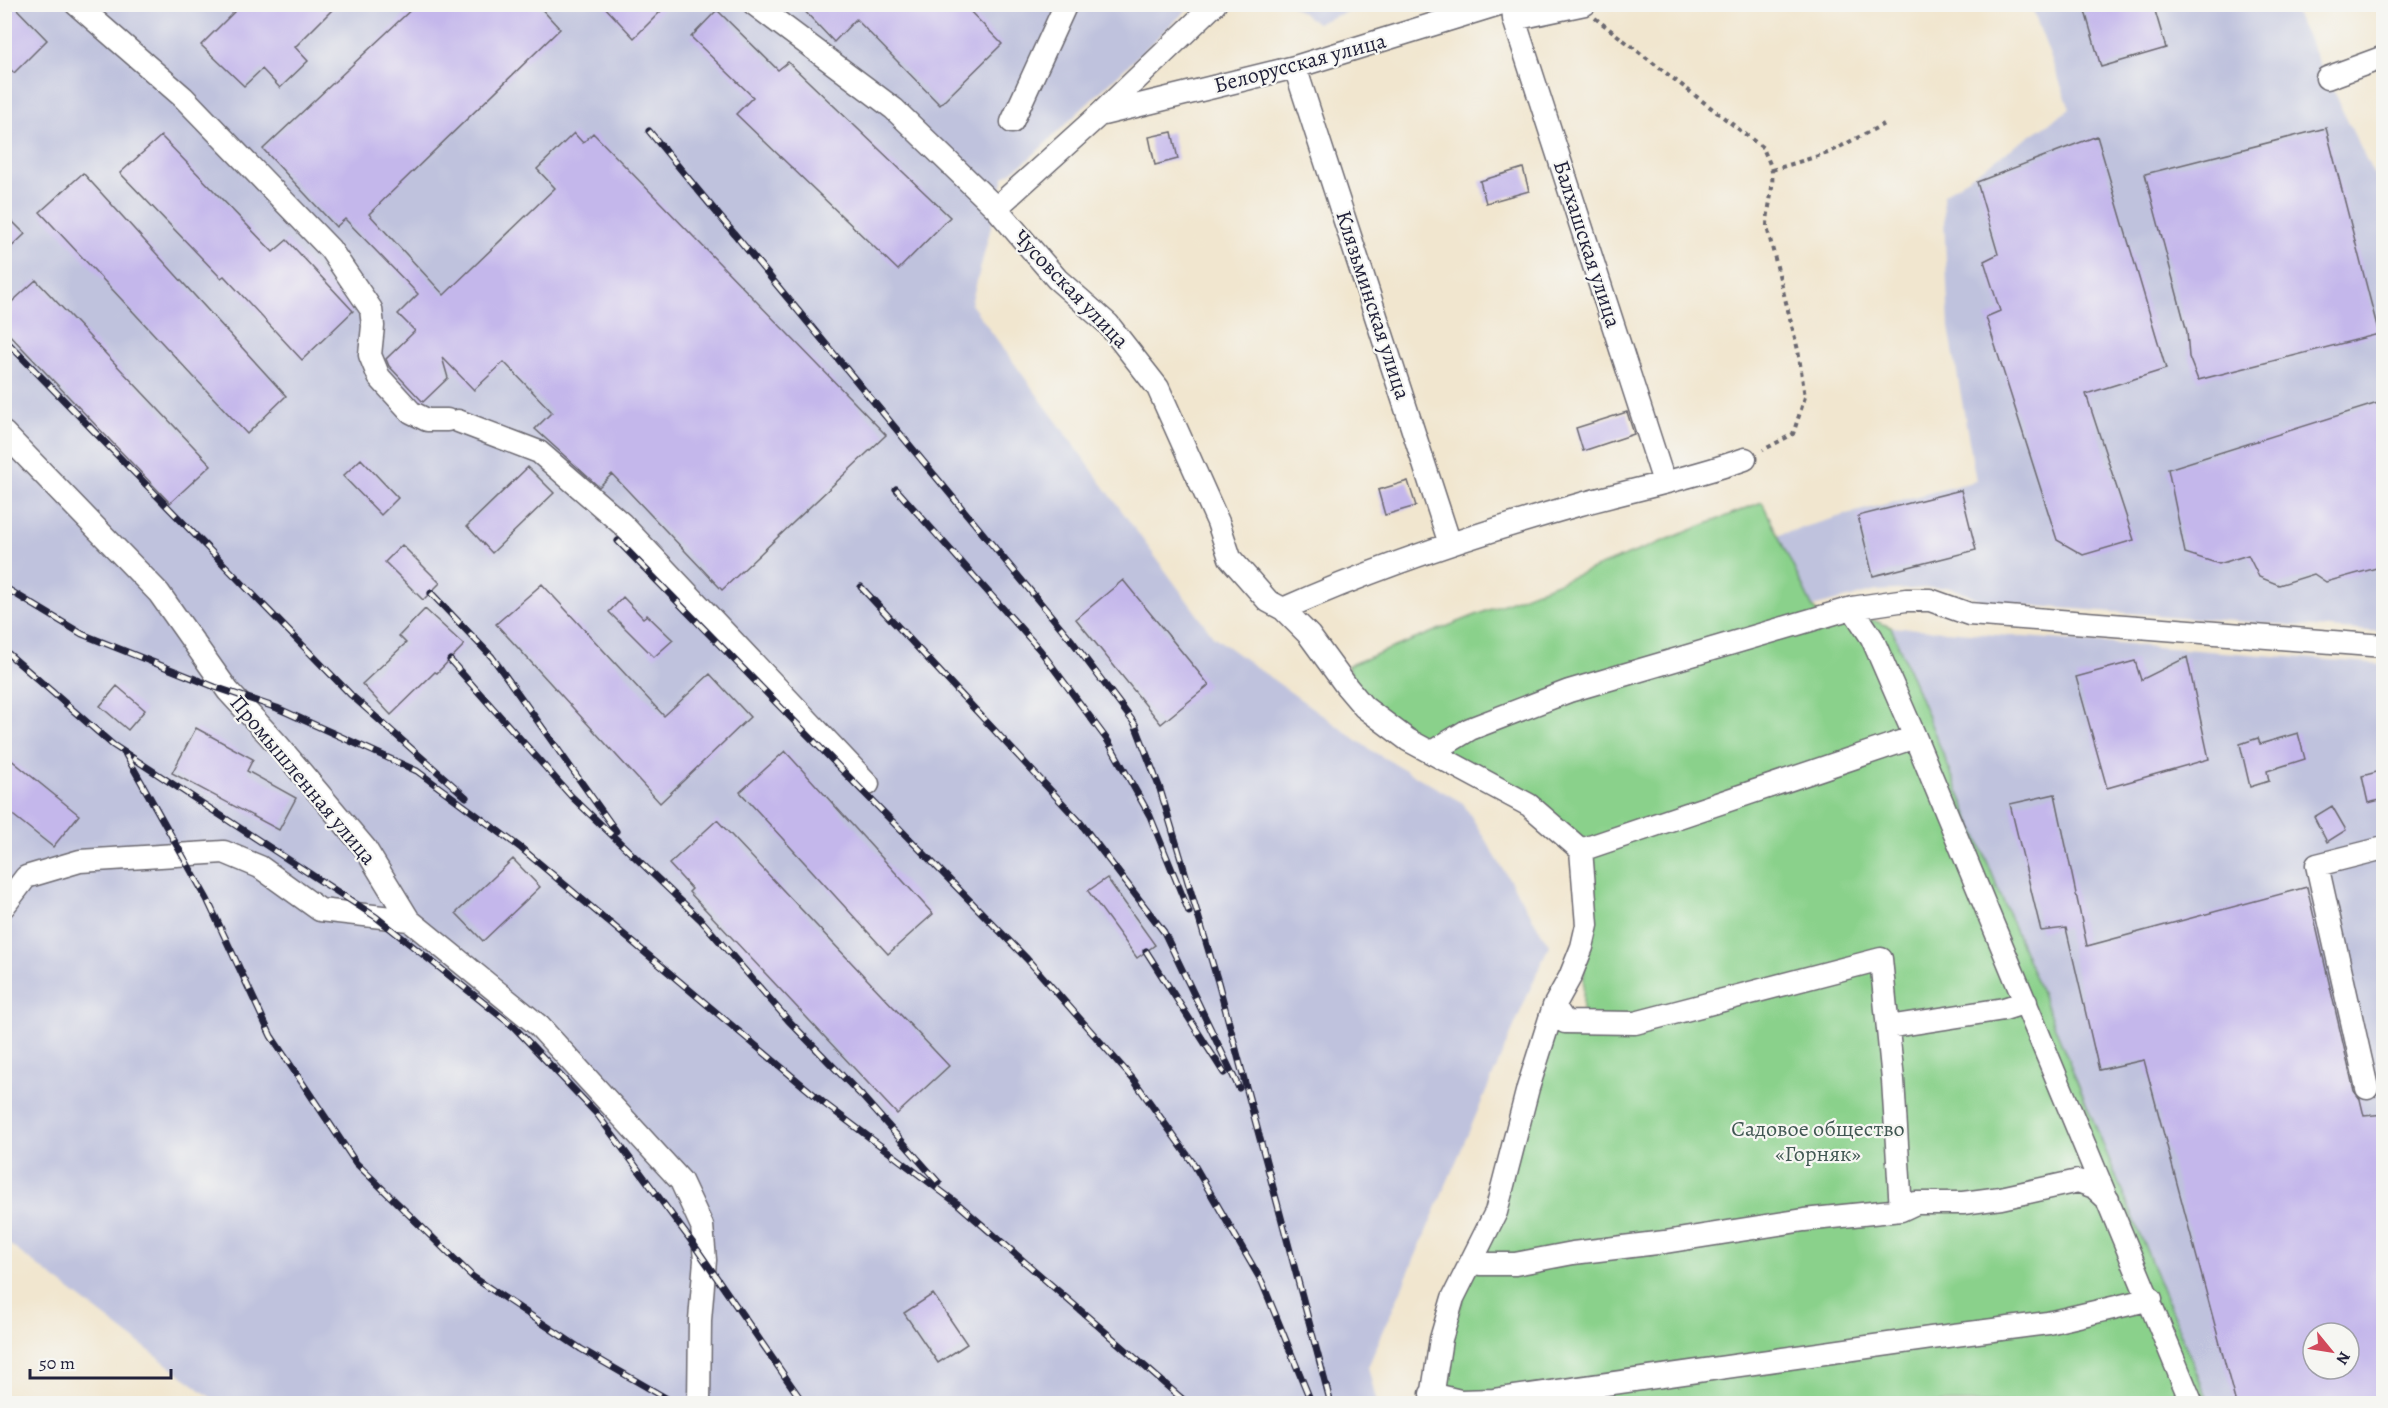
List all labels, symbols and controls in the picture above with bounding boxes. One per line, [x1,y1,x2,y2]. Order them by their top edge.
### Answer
street label: Белорусская улица [1211,25,1390,100]
street label: Балхашская улица [1546,156,1628,332]
street label: Клязьминская улица [1328,207,1418,404]
street label: Чусовская улица [1006,223,1136,356]
street label: Промышленная улица [223,689,384,872]
park label: Садовое общество «Горняк» [1731,1114,1905,1169]
north arrow [2301,1321,2361,1381]
scale bar [30,1342,171,1380]
text: N [2331,1347,2356,1369]
text: 50 m [39,1351,75,1375]

